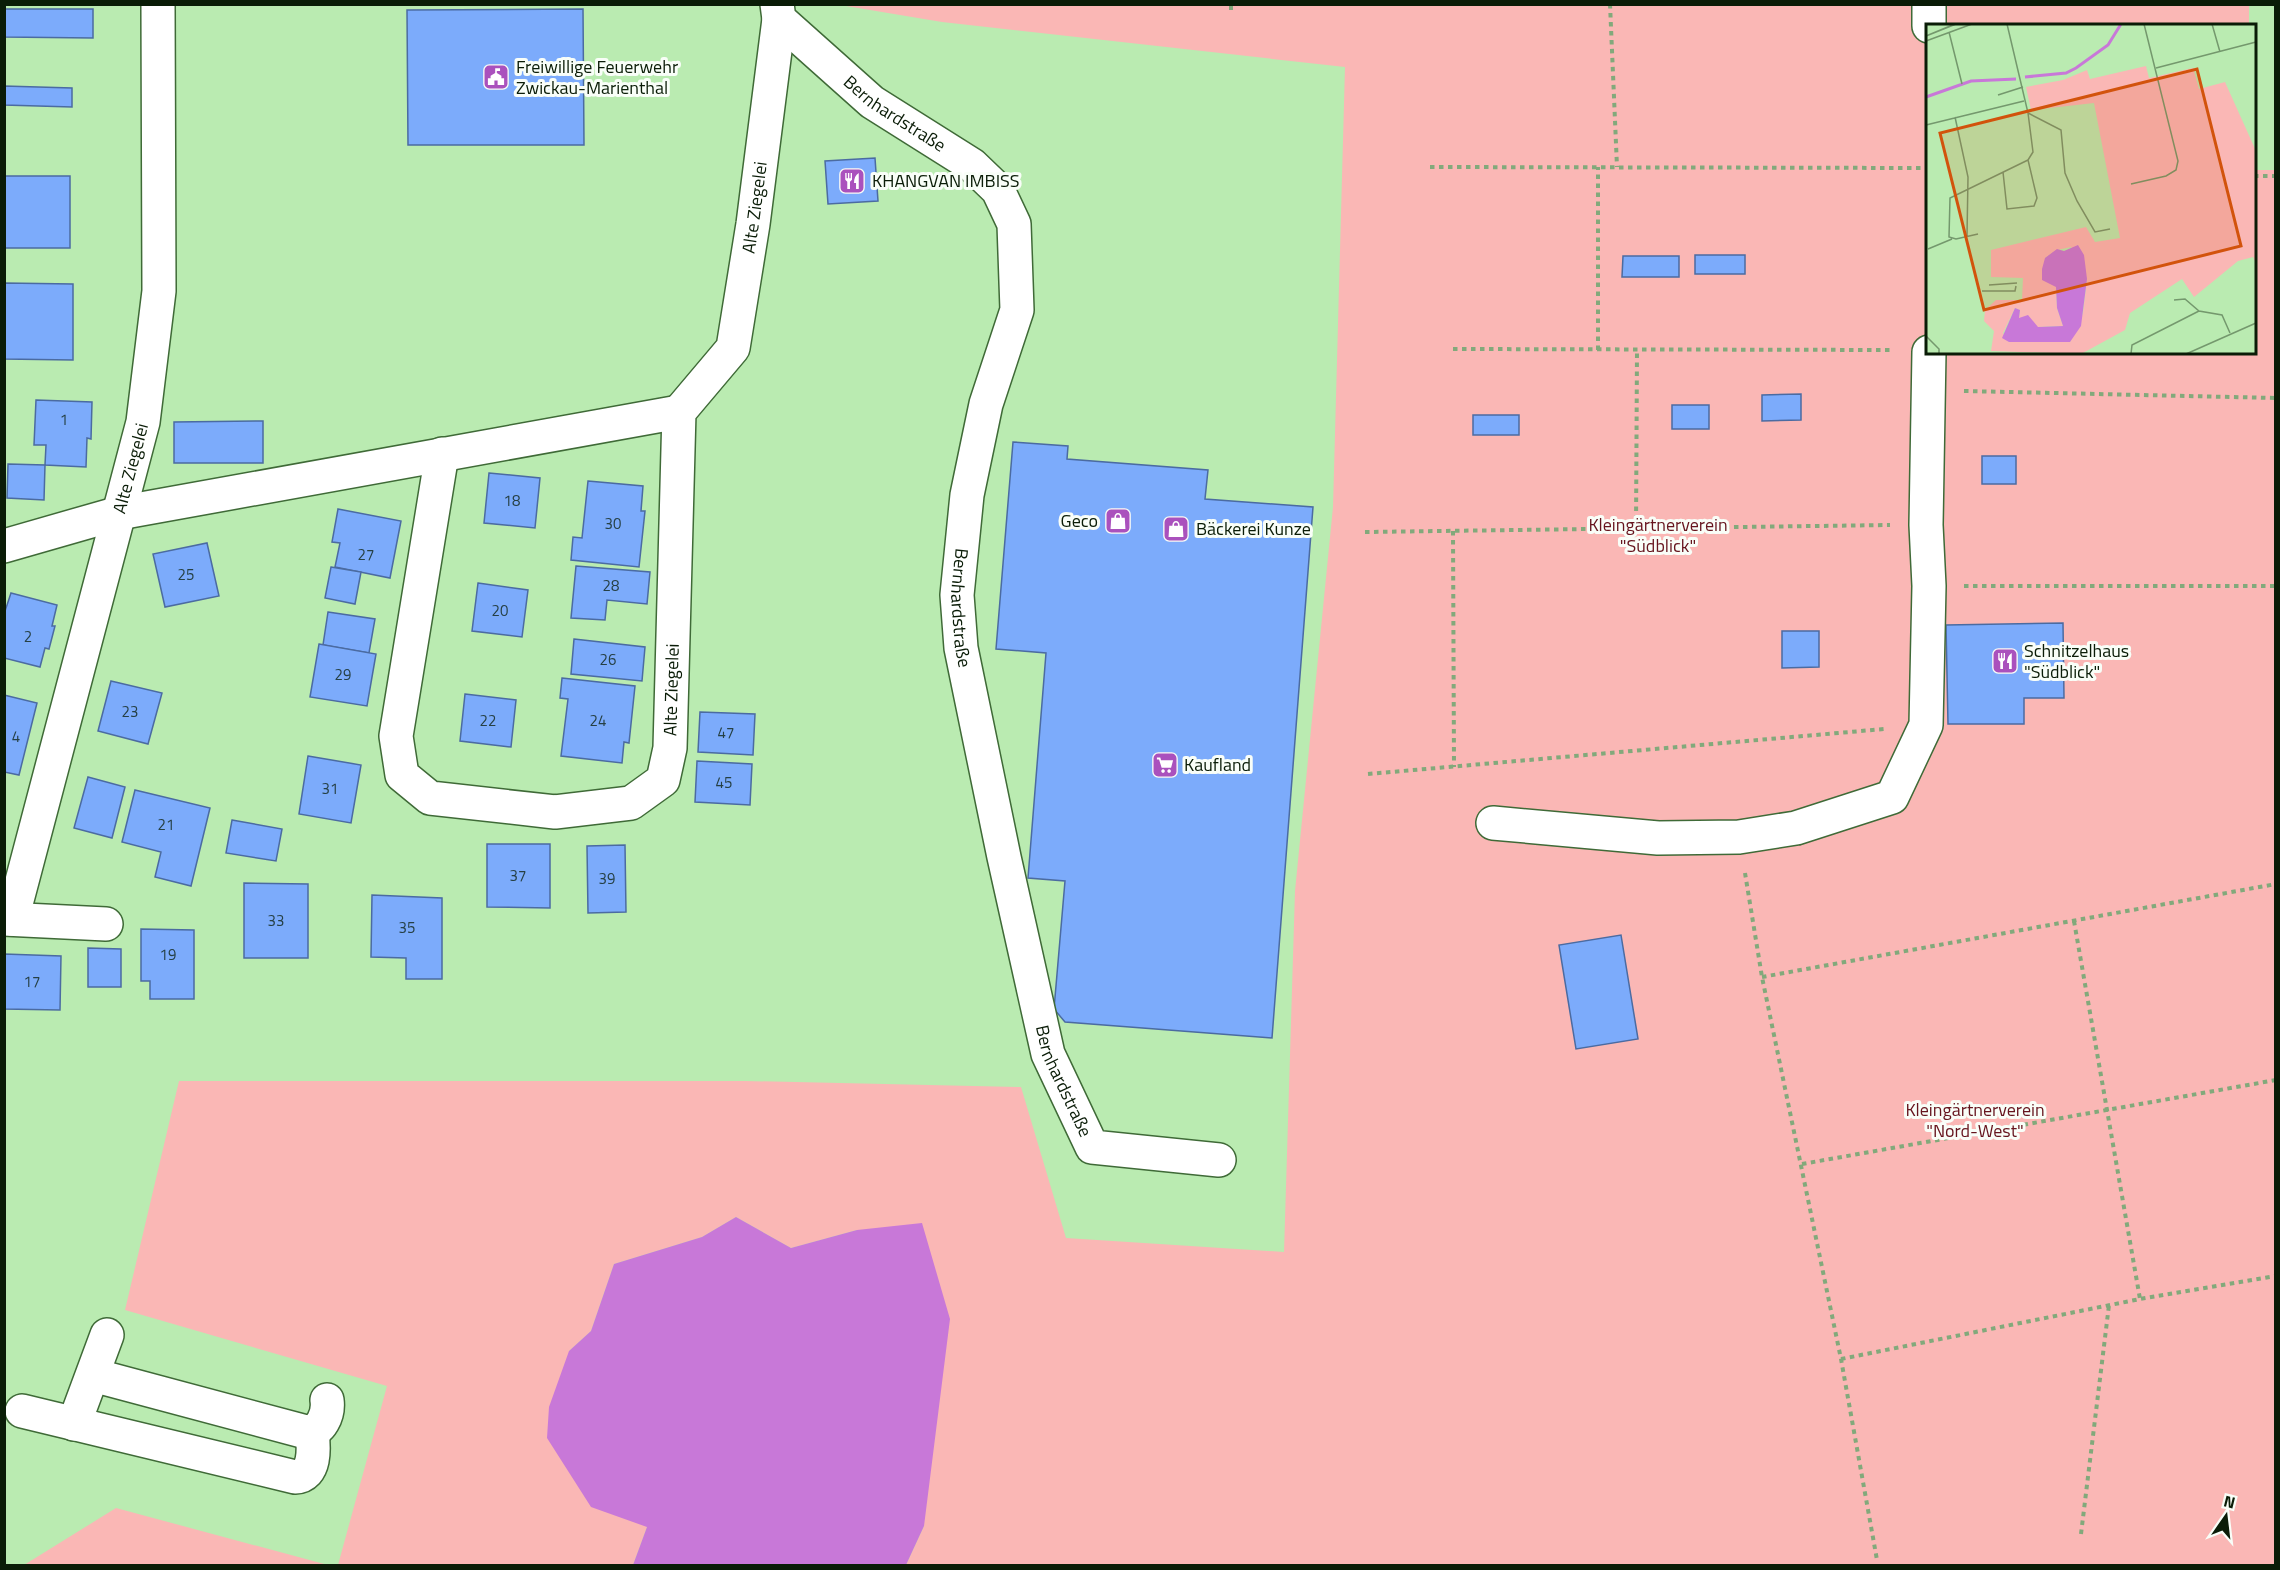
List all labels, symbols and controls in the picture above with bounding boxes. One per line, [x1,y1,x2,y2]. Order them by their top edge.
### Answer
inset map [1926,24,2256,354]
place label: Freiwillige Feuerwehr Zwickau-Marienthal [516,53,678,101]
public building icon: Freiwillige Feuerwehr Zwickau-Marienthal [481,62,511,92]
street label: Bernhardstraße [837,68,951,158]
street label: Alte Ziegelei [734,160,774,255]
restaurant icon: KHANGVAN IMBISS [837,166,867,196]
place label: KHANGVAN IMBISS [872,167,1020,194]
house number: 1 [60,408,68,431]
street label: Alte Ziegelei [105,420,155,516]
house number: 18 [504,489,520,512]
shop icon: Geco [1103,506,1133,536]
place label: Geco [1061,507,1098,534]
park label: Kleingärtnerverein "Südblick" [1588,511,1728,559]
house number: 30 [605,512,621,535]
shop icon: Bäckerei Kunze [1161,514,1191,544]
place label: Bäckerei Kunze [1196,515,1311,542]
house number: 27 [358,543,374,566]
street label: Bernhardstraße [944,547,979,670]
house number: 25 [178,563,194,586]
house number: 28 [603,574,619,597]
house number: 20 [492,599,508,622]
house number: 2 [24,625,32,648]
place label: Schnitzelhaus "Südblick" [2024,637,2129,685]
street label: Alte Ziegelei [656,643,686,737]
restaurant icon: Schnitzelhaus "Südblick" [1990,646,2020,676]
house number: 26 [600,648,616,671]
house number: 29 [335,663,351,686]
house number: 23 [122,700,138,723]
house number: 22 [480,709,496,732]
house number: 24 [590,709,606,732]
house number: 47 [718,721,734,744]
house number: 4 [12,725,20,748]
supermarket icon: Kaufland [1150,750,1180,780]
place label: Kaufland [1184,751,1251,778]
house number: 45 [716,771,732,794]
house number: 31 [322,777,338,800]
house number: 21 [158,813,174,836]
house number: 37 [510,864,526,887]
house number: 39 [599,867,615,890]
house number: 33 [268,909,284,932]
house number: 35 [399,916,415,939]
house number: 19 [160,943,176,966]
house number: 17 [24,970,40,993]
street label: Bernhardstraße [1029,1022,1099,1141]
park label: Kleingärtnerverein "Nord-West" [1905,1096,2045,1144]
north arrow [2196,1486,2256,1546]
text: N [2221,1488,2238,1514]

